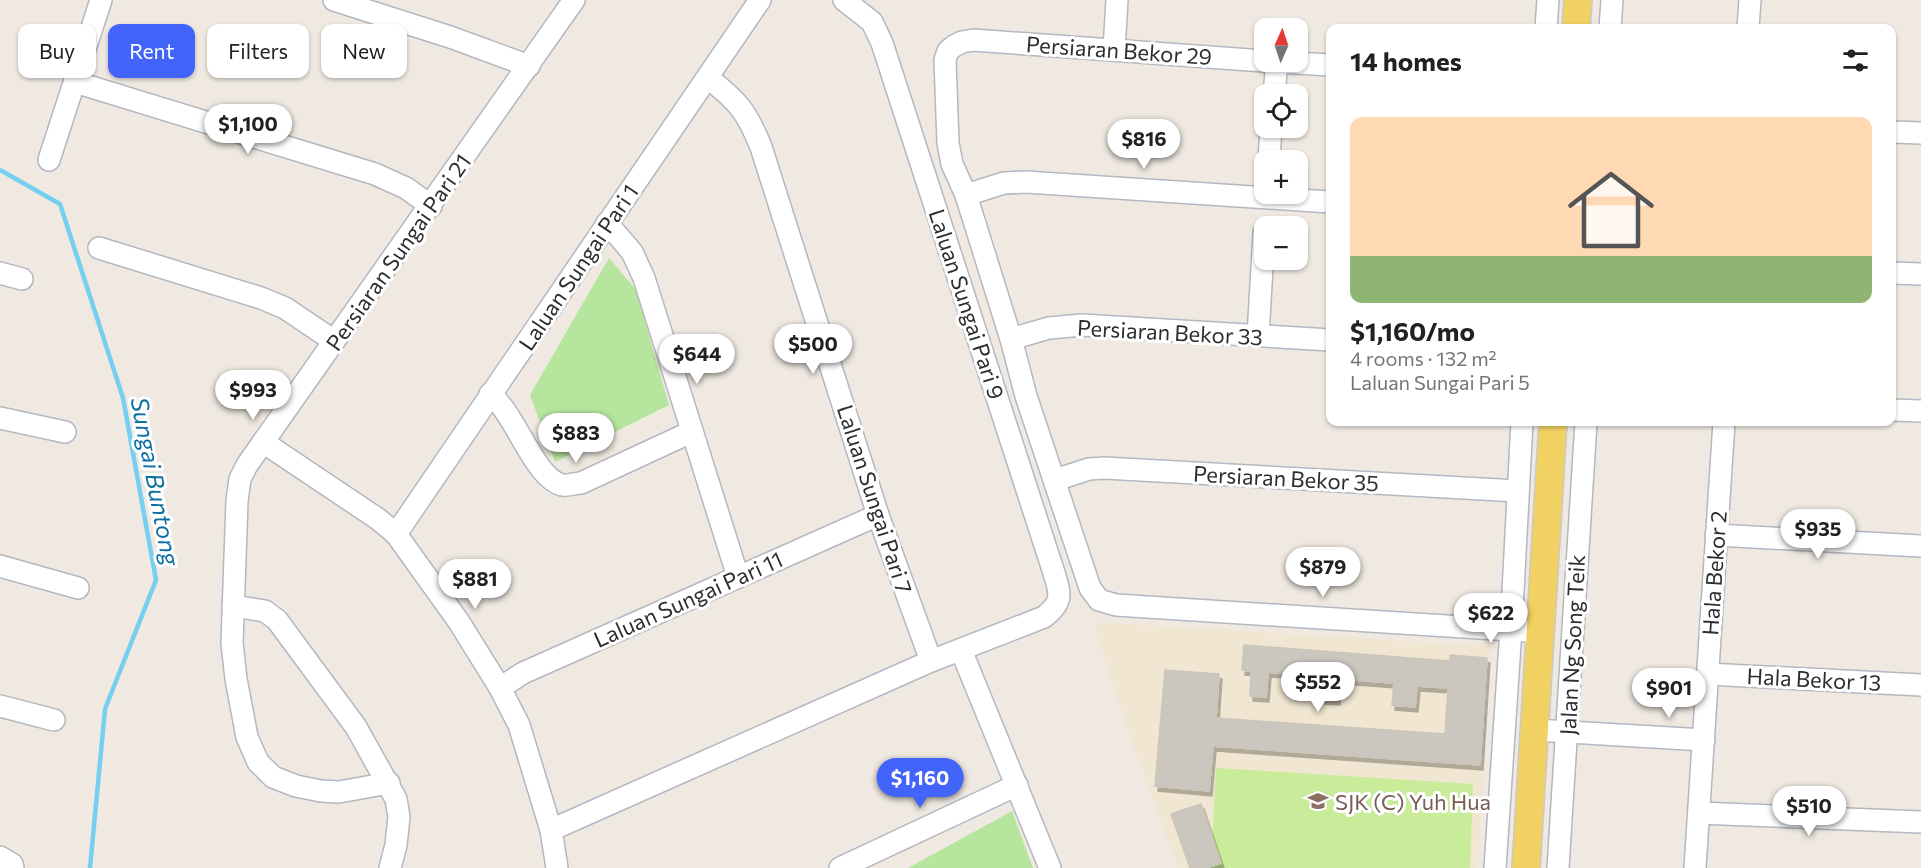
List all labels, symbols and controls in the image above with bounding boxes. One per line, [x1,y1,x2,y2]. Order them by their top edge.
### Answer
north arrow [1254,18,1308,72]
map controls [1254,18,1308,270]
chip: Buy [18,24,96,78]
chip: Rent [108,24,195,78]
chip: Filters [207,24,309,78]
chip: New [321,24,407,78]
street label: Persiaran Bekor 29 [1025,30,1213,70]
icon: filters [1839,44,1872,77]
text: 14 homes [1350,45,1462,76]
button: locate [1254,84,1308,138]
pin: $1,100 [199,104,297,155]
text: $1,100 [218,111,278,135]
pin: $816 [1108,119,1180,170]
text: $816 [1121,126,1167,150]
street label: Persiaran Sungai Pari 21 [320,148,476,356]
button: + [1254,150,1308,204]
icon: home [1557,156,1665,264]
street label: Laluan Sungai Pari 1 [512,179,644,355]
street label: Laluan Sungai Pari 9 [923,205,1011,403]
button: − [1254,216,1308,270]
street label: Persiaran Bekor 33 [1076,314,1264,350]
text: $1,160/mo [1350,315,1475,346]
pin: $500 [777,324,849,375]
text: $500 [788,331,838,355]
pin: $644 [661,334,733,385]
text: $644 [673,341,721,365]
text: 4 rooms · 132 m² [1350,346,1497,370]
pin: $993 [217,370,289,421]
text: Laluan Sungai Pari 5 [1350,370,1530,394]
text: $993 [229,377,277,401]
water label: Sungai Buntong [125,394,187,569]
street label: Laluan Sungai Pari 7 [832,401,918,597]
pin: $883 [540,413,612,464]
text: $883 [552,420,600,444]
street label: Persiaran Bekor 35 [1192,460,1380,496]
pin: $935 [1782,509,1854,560]
street label: Hala Bekor 2 [1696,510,1732,636]
text: $935 [1794,516,1842,540]
street label: Laluan Sungai Pari 11 [589,545,787,653]
pin: $879 [1287,547,1359,598]
text: $879 [1300,554,1346,578]
street label: Jalan Ng Song Teik [1554,554,1590,736]
pin: $881 [439,559,511,610]
text: $881 [452,566,498,590]
pin: $622 [1455,593,1527,644]
text: $622 [1468,600,1514,624]
pin: $552 [1282,662,1354,713]
street label: Hala Bekor 13 [1746,662,1882,696]
pin: $901 [1633,668,1705,719]
text: $552 [1295,669,1341,693]
text: $901 [1646,675,1692,699]
pin: $1,160 [871,758,969,809]
text: $1,160 [891,765,949,789]
pin: $510 [1773,786,1845,837]
place label: SJK (C) Yuh Hua [1335,788,1491,815]
school or university icon: SJK (C) Yuh Hua [1306,789,1330,813]
text: $510 [1786,793,1832,817]

